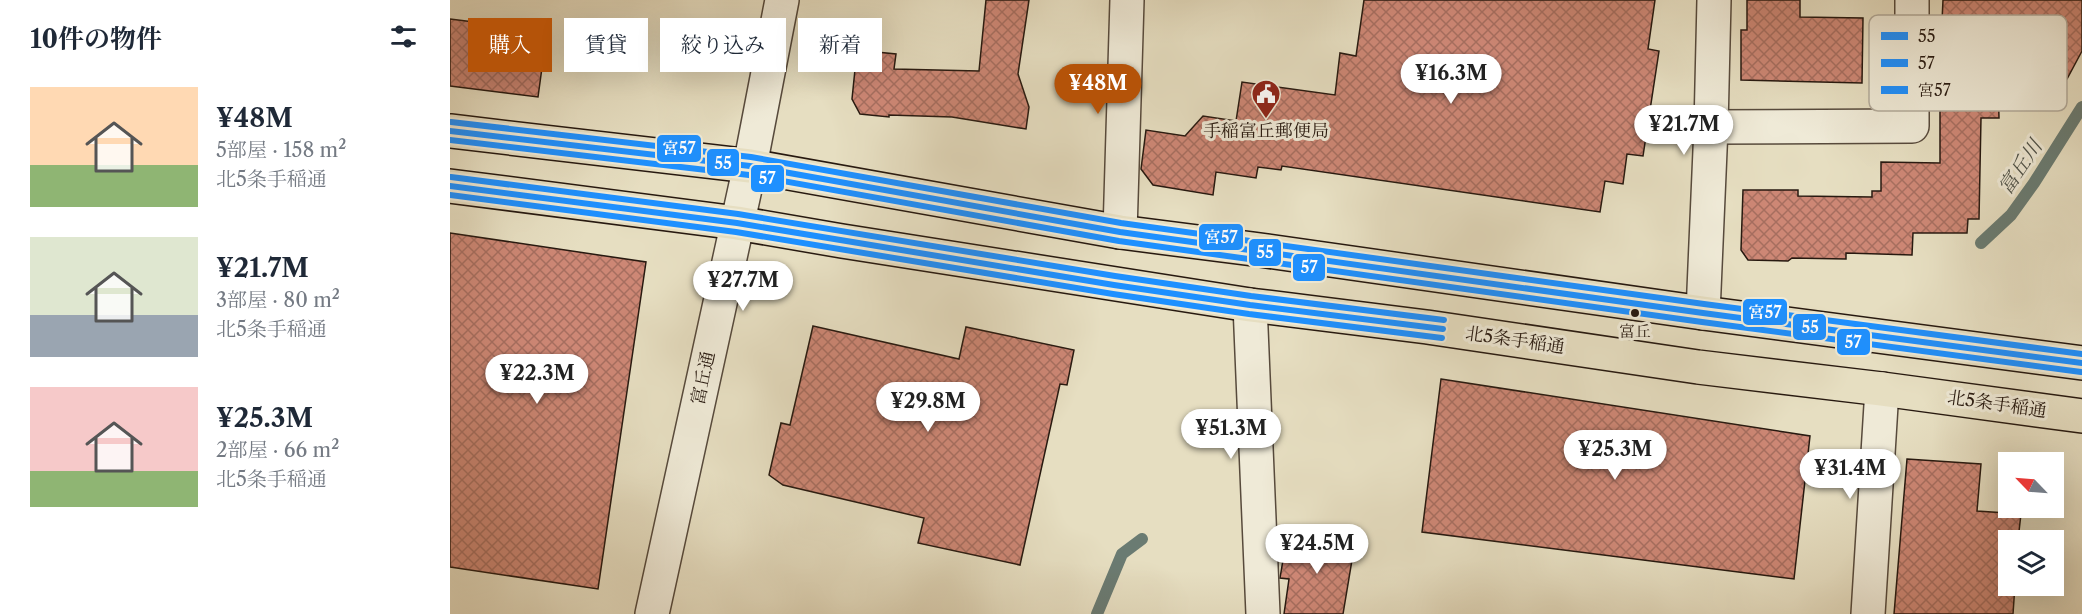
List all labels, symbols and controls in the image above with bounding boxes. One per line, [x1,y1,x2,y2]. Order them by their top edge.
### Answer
legend [1869,15,2067,111]
chip: 購入 [468,18,552,72]
chip: 賃貸 [564,18,648,72]
chip: 絞り込み [660,18,786,72]
chip: 新着 [798,18,882,72]
icon: filters [387,20,420,53]
text: 10件の物件 [30,23,162,55]
text: 55 [1918,26,1935,46]
text: 57 [1918,53,1935,73]
pin: ¥16.3M [1402,54,1500,105]
text: ¥16.3M [1415,61,1487,85]
pin: ¥48M [1062,64,1134,115]
text: ¥48M [1068,71,1128,95]
public building icon: 手稲富丘郵便局 [1250,78,1282,120]
text: 宮57 [1918,80,1951,100]
text: ¥48M [216,102,293,134]
pin: ¥21.7M [1635,105,1733,156]
icon: home [78,111,150,183]
text: ¥21.7M [1648,112,1720,136]
place label: 手稲富丘郵便局 [1203,120,1329,142]
line badge: 宮57 [656,134,702,163]
water label: 富丘川 [1993,134,2048,199]
text: 5部屋 · 158 m² [216,138,346,162]
text: 宮57 [662,138,696,158]
line badge: 55 [706,148,740,177]
text: 55 [714,153,732,173]
line badge: 57 [750,164,785,193]
text: 北5条手稲通 [216,167,327,191]
text: 57 [758,168,776,188]
line badge: 宮57 [1198,223,1244,251]
text: 宮57 [1204,227,1238,247]
line badge: 55 [1248,238,1282,267]
text: 55 [1256,242,1274,262]
text: ¥21.7M [216,252,309,284]
line badge: 57 [1292,253,1326,282]
text: 57 [1300,257,1318,277]
icon: home [78,261,150,333]
pin: ¥27.7M [694,261,792,312]
text: ¥27.7M [707,268,779,292]
text: 3部屋 · 80 m² [216,288,340,312]
line badge: 宮57 [1742,298,1788,326]
text: 宮57 [1748,302,1782,322]
marker: 富丘 [1629,307,1641,319]
line badge: 55 [1792,313,1827,341]
text: 北5条手稲通 [216,317,327,341]
text: 55 [1801,317,1819,337]
place label: 富丘 [1619,321,1651,341]
street label: 北5条手稲通 [1464,322,1566,358]
line badge: 57 [1836,328,1871,356]
text: 57 [1844,332,1862,352]
street label: 富丘通 [687,349,719,407]
pin: ¥22.3M [488,354,586,405]
text: ¥22.3M [499,361,575,385]
pin: ¥29.8M [879,382,977,433]
street label: 北5条手稲通 [1946,386,2048,422]
text: ¥29.8M [890,389,966,413]
text: ¥25.3M [216,402,313,434]
pin: ¥51.3M [1182,409,1280,460]
icon: home [78,411,150,483]
text: ¥51.3M [1195,416,1267,440]
pin: ¥25.3M [1566,430,1664,481]
text: ¥25.3M [1578,437,1652,461]
text: 2部屋 · 66 m² [216,438,339,462]
pin: ¥31.4M [1801,449,1899,500]
north arrow [1998,452,2064,518]
map controls [1998,452,2064,596]
text: ¥31.4M [1814,456,1886,480]
text: 北5条手稲通 [216,467,327,491]
pin: ¥24.5M [1268,524,1366,575]
button: layers [1998,530,2064,596]
text: ¥24.5M [1279,531,1355,555]

